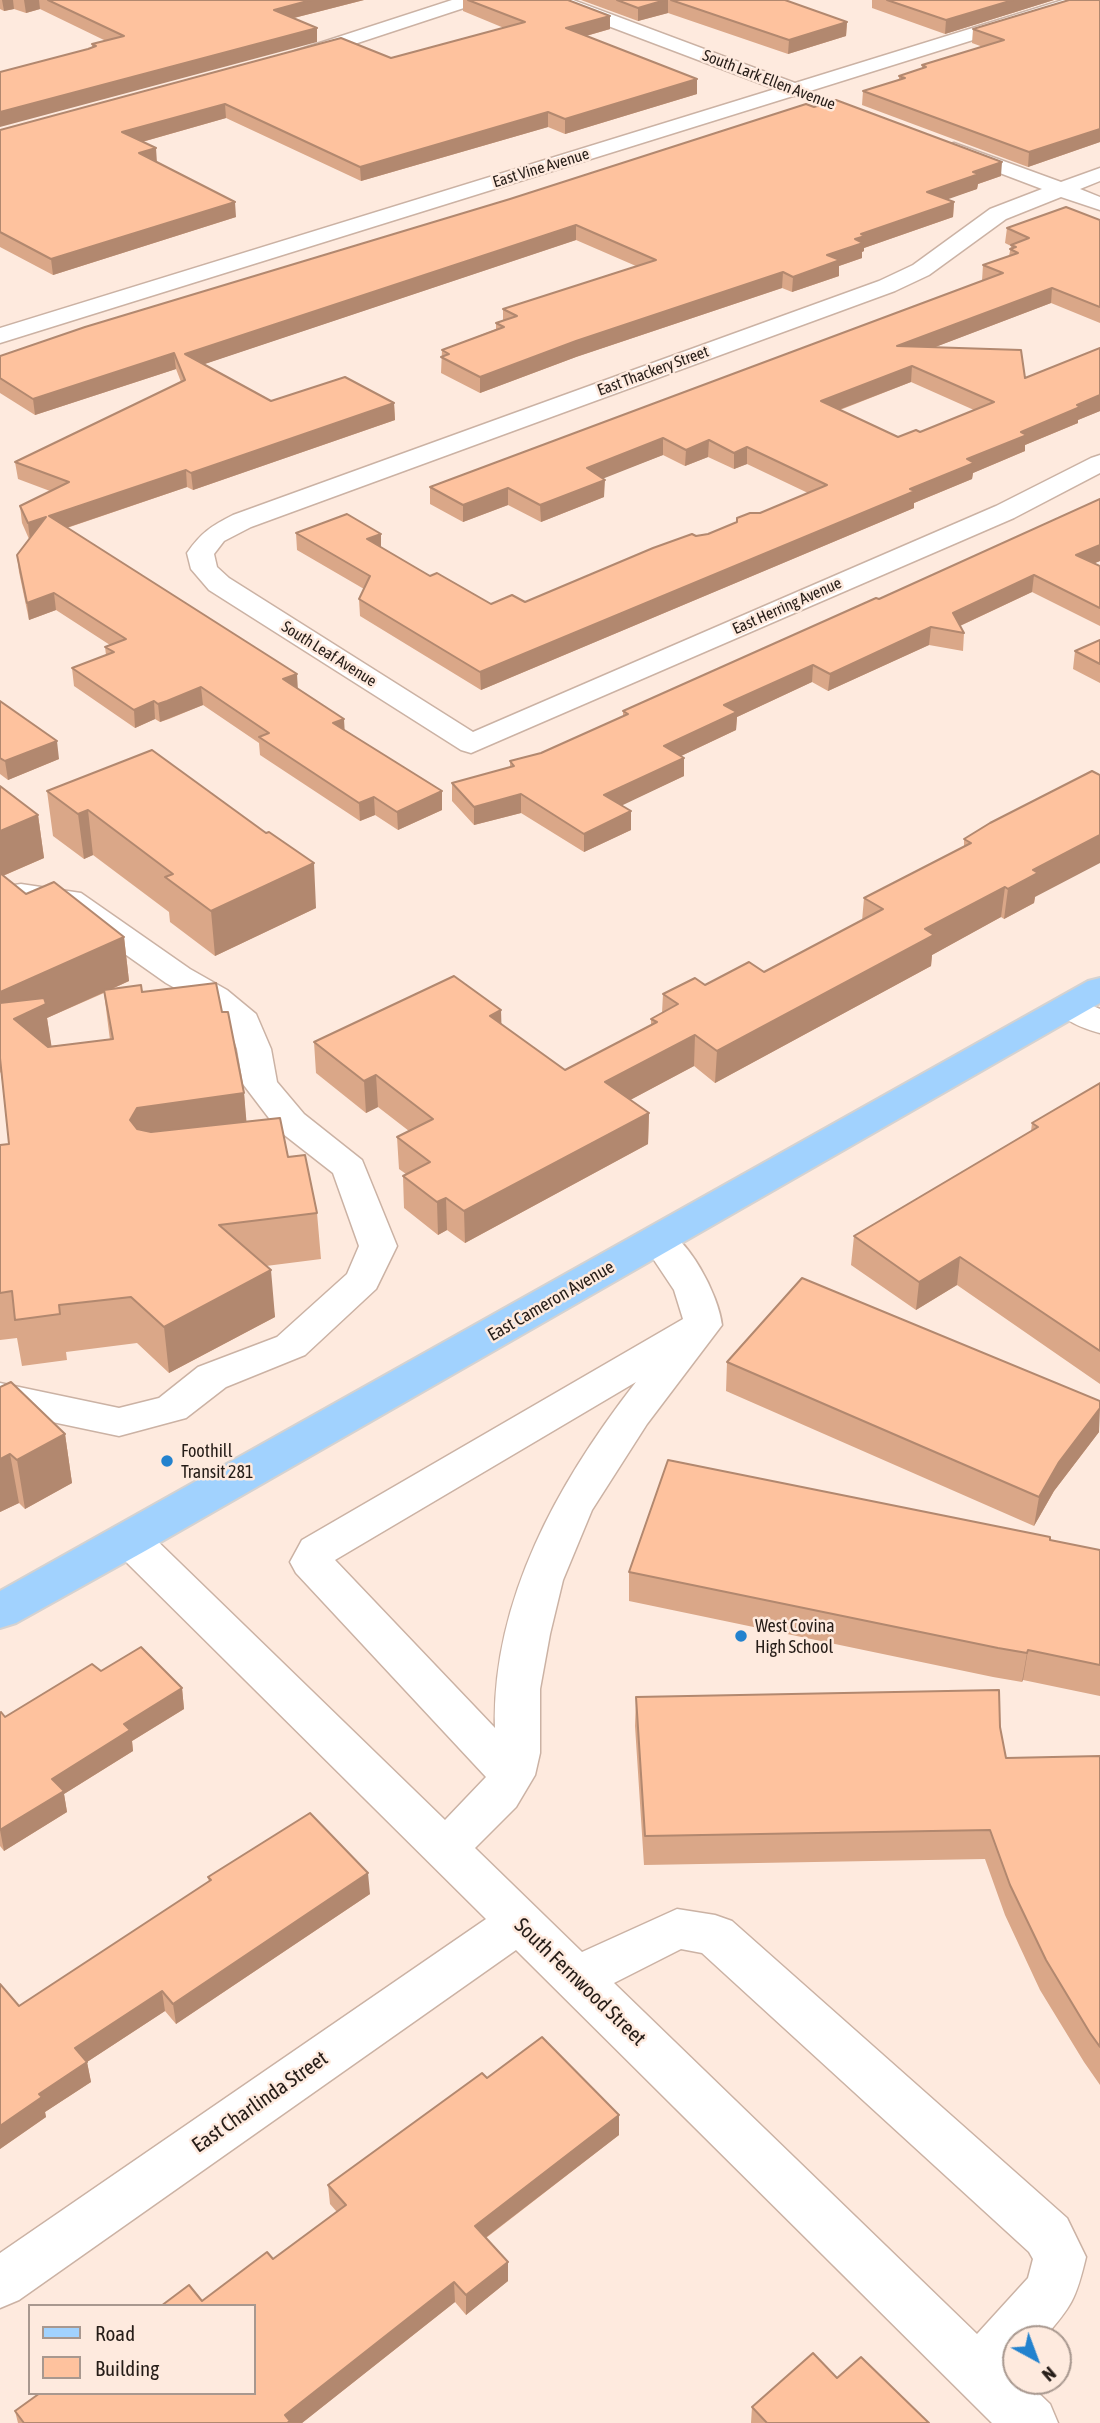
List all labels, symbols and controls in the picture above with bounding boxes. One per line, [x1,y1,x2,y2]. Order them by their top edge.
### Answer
street label: South Lark Ellen Avenue [700,46,838,114]
street label: East Vine Avenue [491,144,591,192]
street label: East Thackery Street [595,342,711,400]
street label: East Herring Avenue [729,573,845,639]
street label: South Leaf Avenue [278,617,380,691]
street label: East Cameron Avenue [484,1256,618,1346]
place label: Foothill Transit 281 [181,1440,253,1482]
marker: Foothill Transit 281 [159,1453,175,1469]
place label: West Covina High School [755,1615,835,1658]
marker: West Covina High School [733,1628,749,1644]
street label: South Fernwood Street [509,1913,651,2051]
street label: East Charlinda Street [187,2046,333,2158]
legend [28,2304,256,2395]
text: Road [95,2321,135,2345]
north arrow [1002,2325,1072,2395]
text: Building [95,2356,159,2380]
text: N [1038,2362,1061,2386]

